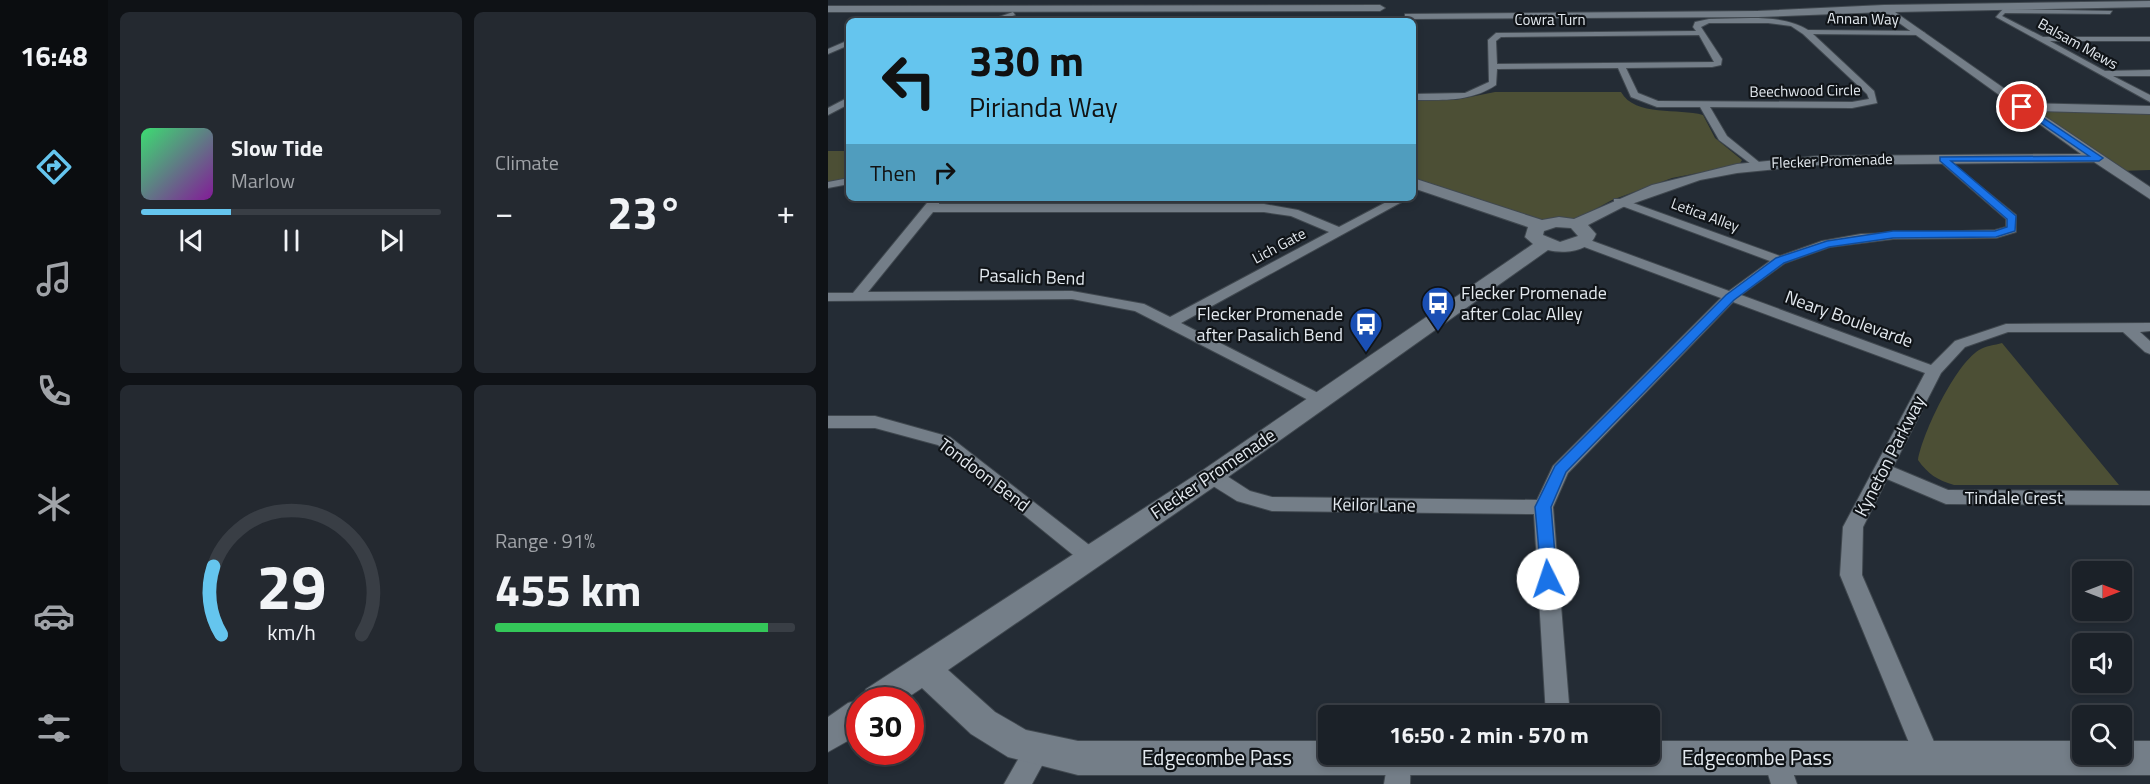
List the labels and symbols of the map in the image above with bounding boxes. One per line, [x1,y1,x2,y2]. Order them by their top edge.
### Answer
street label: Annan Way [1827,6,1899,31]
street label: Cowra Turn [1514,8,1586,31]
street label: Balsam Mews [2034,12,2123,75]
street label: Beechwood Circle [1749,78,1861,103]
pin [1996,81,2047,132]
street label: Flecker Promenade [1771,147,1893,174]
street label: Letica Alley [1668,192,1743,237]
street label: Lich Gate [1248,222,1310,269]
street label: Pasalich Bend [979,261,1085,292]
place label: Flecker Promenade after Colac Alley [1461,279,1607,327]
street label: Neary Boulevarde [1781,283,1917,354]
bus stop icon: Flecker Promenade after Colac Alley [1420,285,1456,332]
place label: Flecker Promenade after Pasalich Bend [1196,300,1343,348]
bus stop icon: Flecker Promenade after Pasalich Bend [1348,306,1384,353]
street label: Kyneton Parkway [1847,390,1932,521]
street label: Flecker Promenade [1145,422,1281,526]
street label: Tondoon Bend [933,431,1036,518]
street label: Tindale Crest [1965,484,2064,511]
street label: Keilor Lane [1332,490,1416,519]
position arrow [1516,547,1580,611]
north arrow [2072,561,2132,621]
speed limit sign: 30 [846,687,924,765]
street label: Edgecombe Pass [1142,741,1292,773]
street label: Edgecombe Pass [1682,741,1832,773]

